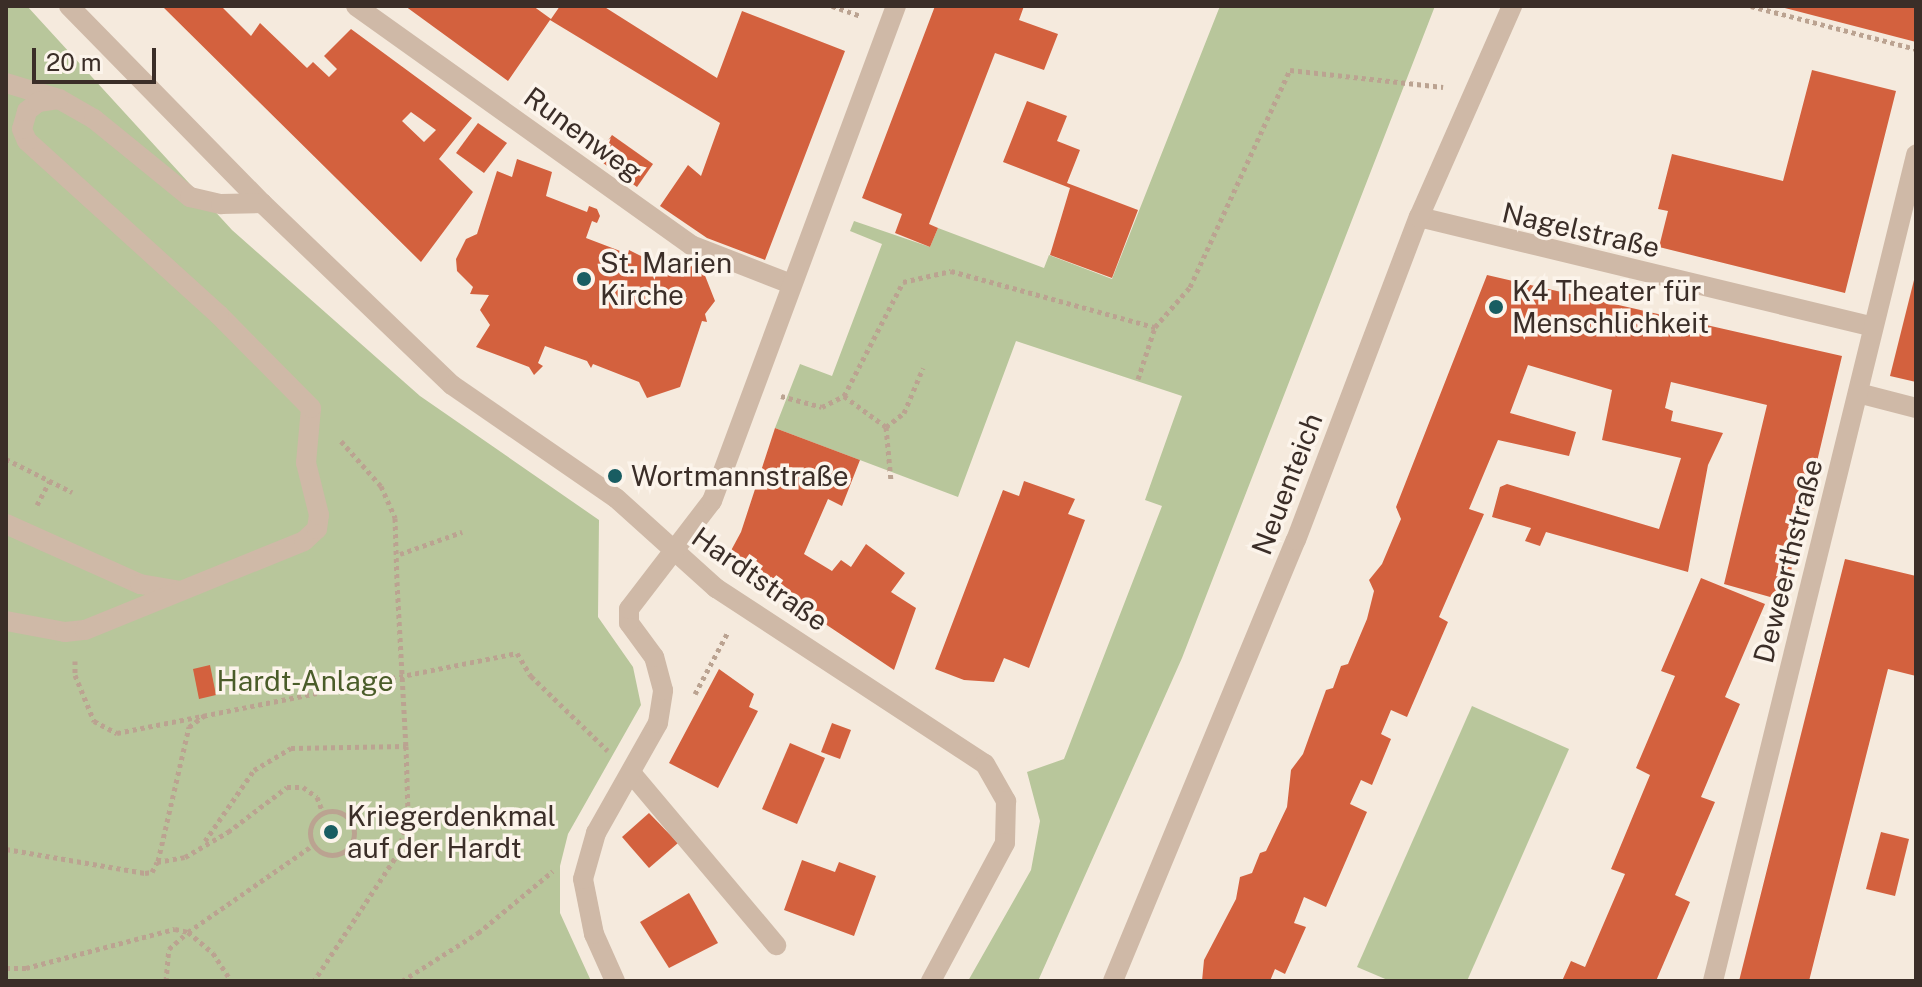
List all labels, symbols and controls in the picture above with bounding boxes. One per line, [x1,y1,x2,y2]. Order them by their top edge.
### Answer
scale bar [36,32,160,82]
text: 20 m [46,48,102,76]
street label: Runenweg [517,80,649,188]
street label: Nagelstraße [1499,196,1663,264]
place label: St. Marien Kirche [600,246,732,312]
marker: St. Marien Kirche [575,270,593,288]
place label: K4 Theater für Menschlichkeit [1512,274,1709,340]
marker: K4 Theater für Menschlichkeit [1487,298,1505,316]
street label: Neuenteich [1245,408,1329,560]
street label: Deweerthstraße [1746,456,1830,666]
place label: Wortmannstraße [631,459,849,493]
marker: Wortmannstraße [606,467,624,485]
street label: Hardtstraße [686,520,834,638]
park label: Hardt-Anlage [216,664,394,698]
place label: Kriegerdenkmal auf der Hardt [347,799,556,865]
marker: Kriegerdenkmal auf der Hardt [322,823,340,841]

